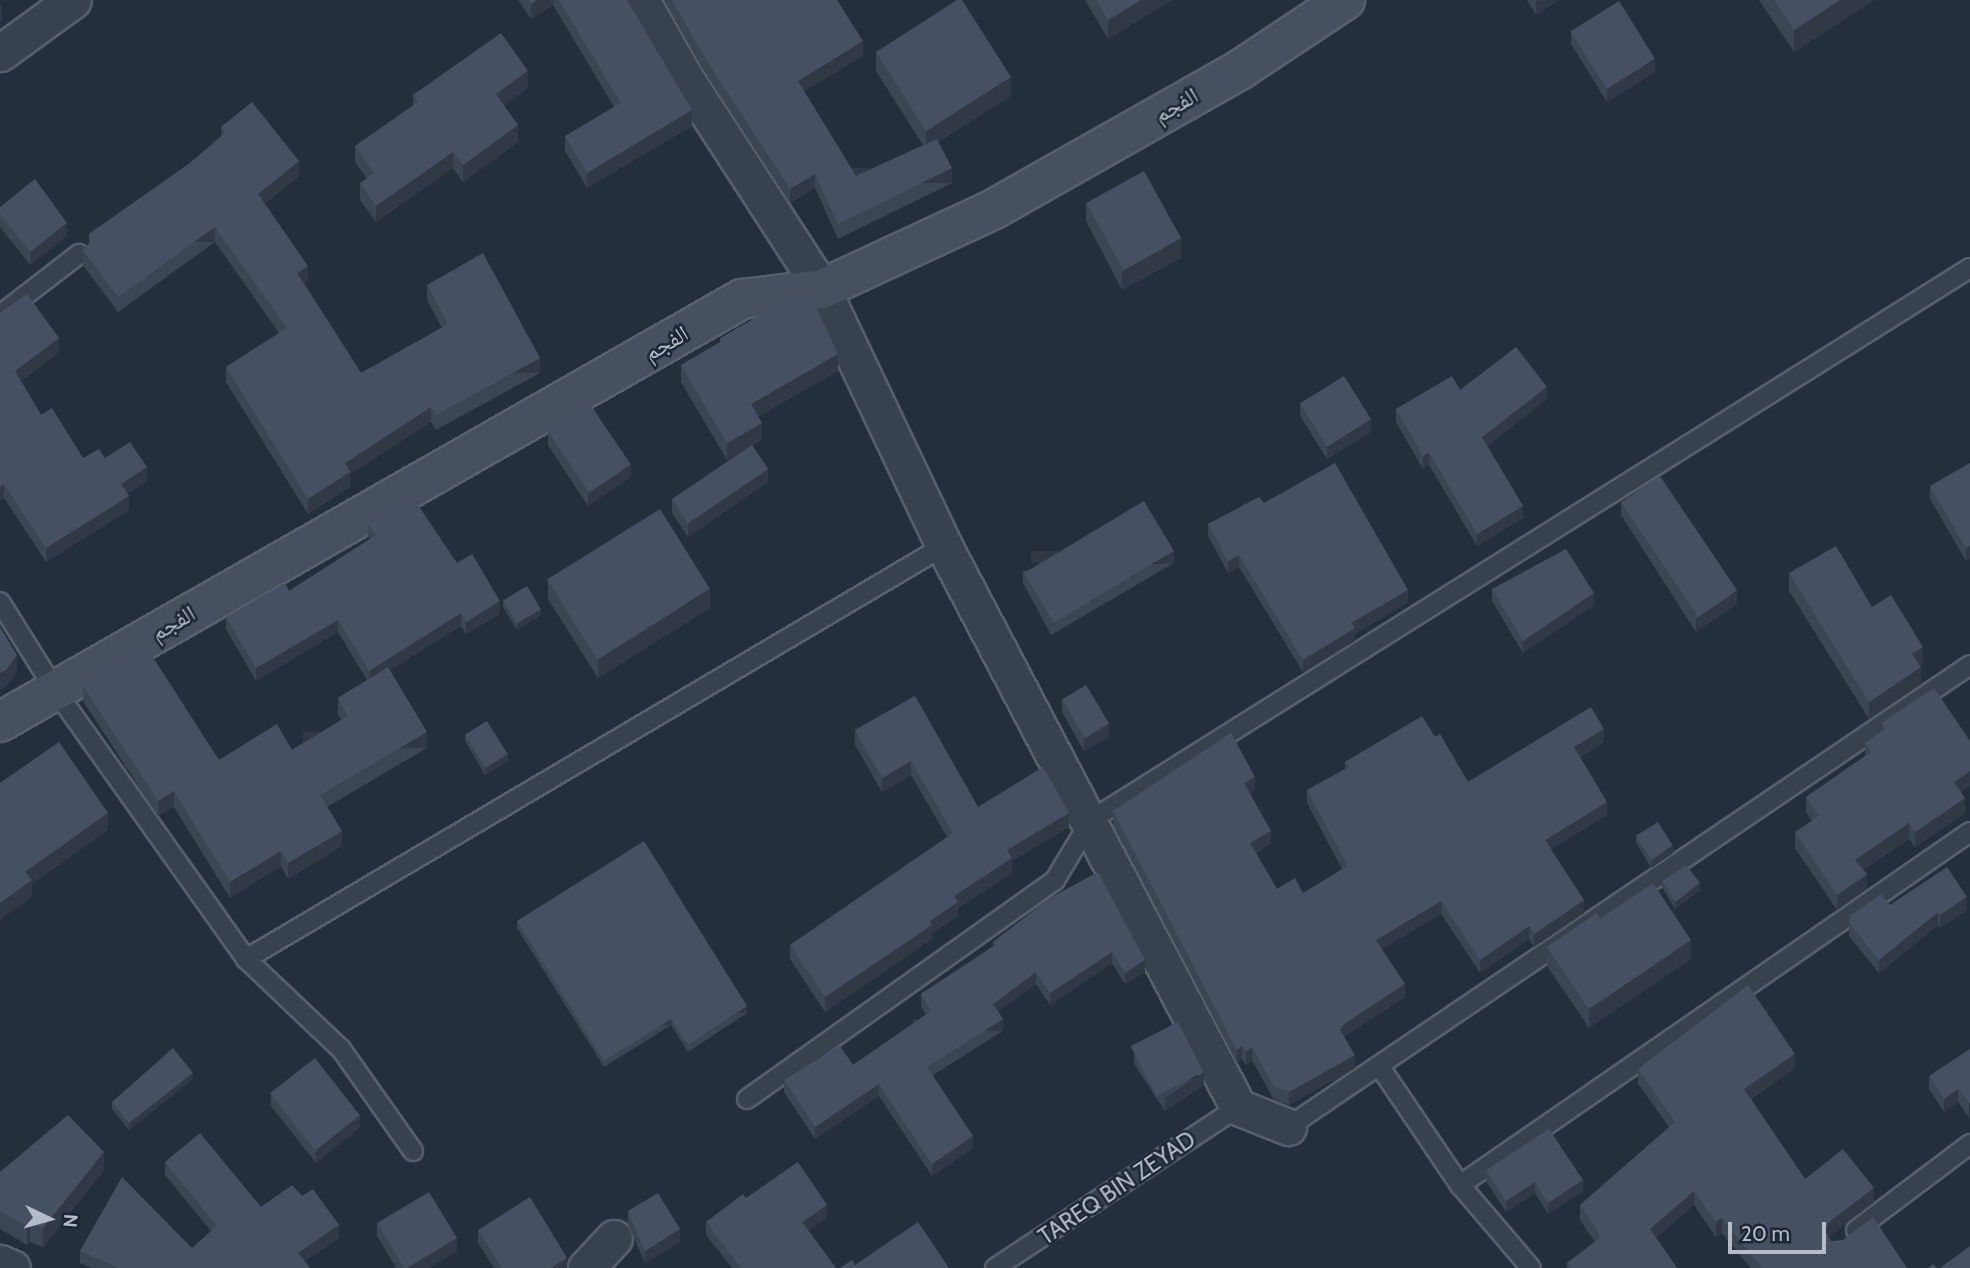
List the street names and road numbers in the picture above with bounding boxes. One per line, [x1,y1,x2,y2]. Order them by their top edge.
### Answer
street label: الفجم [1149,81,1203,129]
street label: الفجم [639,319,693,367]
street label: الفجم [146,599,200,647]
street label: TAREQ BIN ZEYAD [1033,1125,1201,1251]

